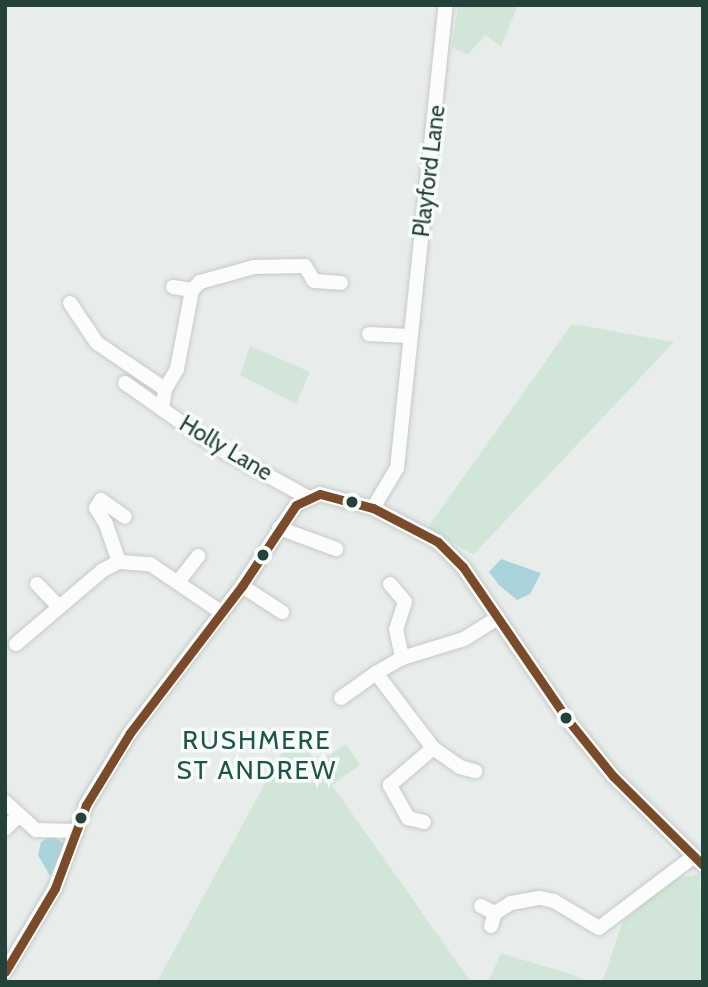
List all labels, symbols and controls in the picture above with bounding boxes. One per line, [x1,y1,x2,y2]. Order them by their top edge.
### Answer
street label: Playford Lane [407,103,451,239]
street label: Holly Lane [175,410,277,486]
unlabelled marker [345,495,359,509]
unlabelled marker [256,548,270,562]
unlabelled marker [559,711,573,725]
district label: RUSHMERE ST ANDREW [178,725,336,786]
unlabelled marker [74,811,88,825]

